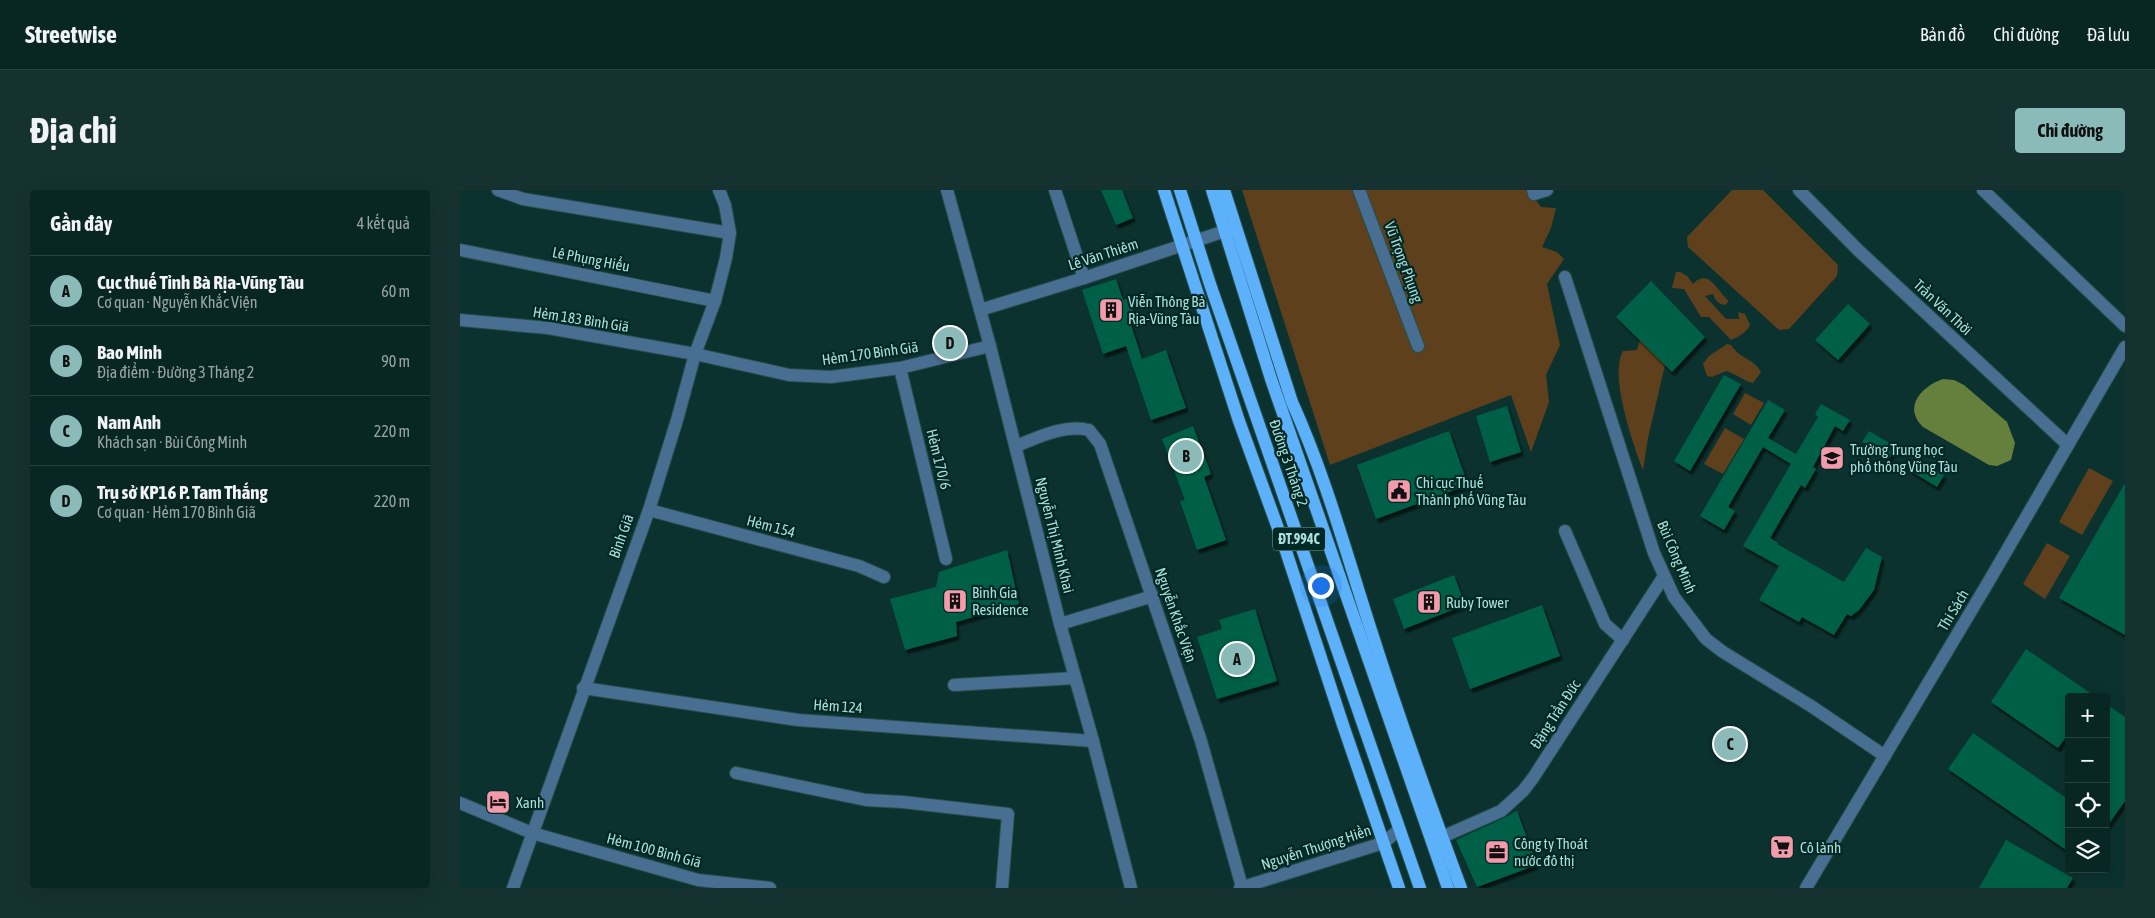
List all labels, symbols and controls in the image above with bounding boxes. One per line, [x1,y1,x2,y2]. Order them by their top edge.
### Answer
text: Streetwise [25,21,117,48]
text: Bản đồ [1920,24,1965,45]
text: Chỉ đường [1993,24,2059,45]
text: Đã lưu [2087,24,2130,45]
button: Chỉ đường [2015,108,2125,153]
text: Địa chỉ [30,110,117,150]
text: Gần đây [50,211,112,235]
text: 4 kết quả [357,214,410,232]
street label: Vũ Trọng Phụng [1381,219,1427,305]
street label: Lê Văn Thiêm [1066,235,1140,273]
street label: Lê Phụng Hiểu [551,243,631,275]
text: Cục thuế Tỉnh Bà Rịa-Vũng Tàu [97,271,304,293]
street label: Trần Văn Thời [1910,276,1976,338]
text: A [62,282,70,300]
text: 60 m [381,282,410,300]
text: Cơ quan · Nguyễn Khắc Viện [97,293,258,311]
place label: Viễn Thông Bà Rịa-Vũng Tàu [1128,293,1205,327]
building icon: Viễn Thông Bà Rịa-Vũng Tàu [1098,297,1124,323]
street label: Hẻm 183 Bình Giã [532,303,630,335]
pin: D [934,324,966,362]
street label: Hẻm 170 Bình Giã [821,338,919,368]
text: Bao Minh [97,341,162,363]
text: B [62,352,70,370]
text: 90 m [381,352,410,370]
text: Địa điểm · Đường 3 Tháng 2 [97,363,254,381]
text: Nam Anh [97,411,161,433]
street label: Đường 3 Tháng 2 [1266,417,1312,509]
text: C [62,422,70,440]
text: 220 m [374,422,410,440]
street label: Hẻm 170/6 [923,427,955,491]
text: Khách sạn · Bùi Công Minh [97,433,247,451]
pin: B [1170,437,1202,475]
place label: Trường Trung học phổ thông Vũng Tàu [1850,441,1958,475]
school or university icon: Trường Trung học phổ thông Vũng Tàu [1819,445,1845,471]
place label: Chi cục Thuế Thành phố Vũng Tàu [1416,474,1527,508]
street label: Nguyễn Thị Minh Khai [1032,475,1078,595]
public building icon: Chi cục Thuế Thành phố Vũng Tàu [1386,478,1412,504]
text: Trụ sở KP16 P. Tam Thắng [97,481,268,503]
text: D [62,492,70,510]
text: 220 m [374,492,410,510]
text: Cơ quan · Hẻm 170 Bình Giã [97,503,256,521]
street label: Hẻm 154 [745,511,797,541]
street label: Bình Giã [605,512,637,560]
street label: Bùi Công Minh [1654,518,1700,596]
road number: ĐT.994C [1273,528,1325,550]
street label: Nguyễn Khắc Viện [1152,566,1200,664]
your location [1308,573,1334,599]
place label: Binh Gia Residence [972,584,1029,618]
street label: Thi Sách [1934,586,1972,634]
building icon: Binh Gia Residence [942,588,968,614]
building icon: Ruby Tower [1416,589,1442,615]
place label: Ruby Tower [1446,594,1509,611]
pin: A [1221,640,1253,678]
street label: Đặng Trần Đức [1527,676,1584,752]
map controls [2065,693,2110,873]
button: + [2065,693,2110,738]
street label: Hẻm 124 [813,696,863,716]
pin: C [1714,725,1746,763]
button: − [2065,738,2110,783]
button: locate [2065,783,2110,828]
hotel icon: Xanh [485,789,511,815]
place label: Xanh [516,794,544,811]
street label: Nguyễn Thượng Hiền [1259,821,1373,873]
button: layers [2065,828,2110,873]
street label: Hẻm 100 Bình Giã [605,829,703,871]
supermarket icon: Cô lành [1769,834,1795,860]
place label: Công ty Thoát nước đô thị [1514,835,1588,869]
office icon: Công ty Thoát nước đô thị [1484,839,1510,865]
place label: Cô lành [1800,839,1841,856]

